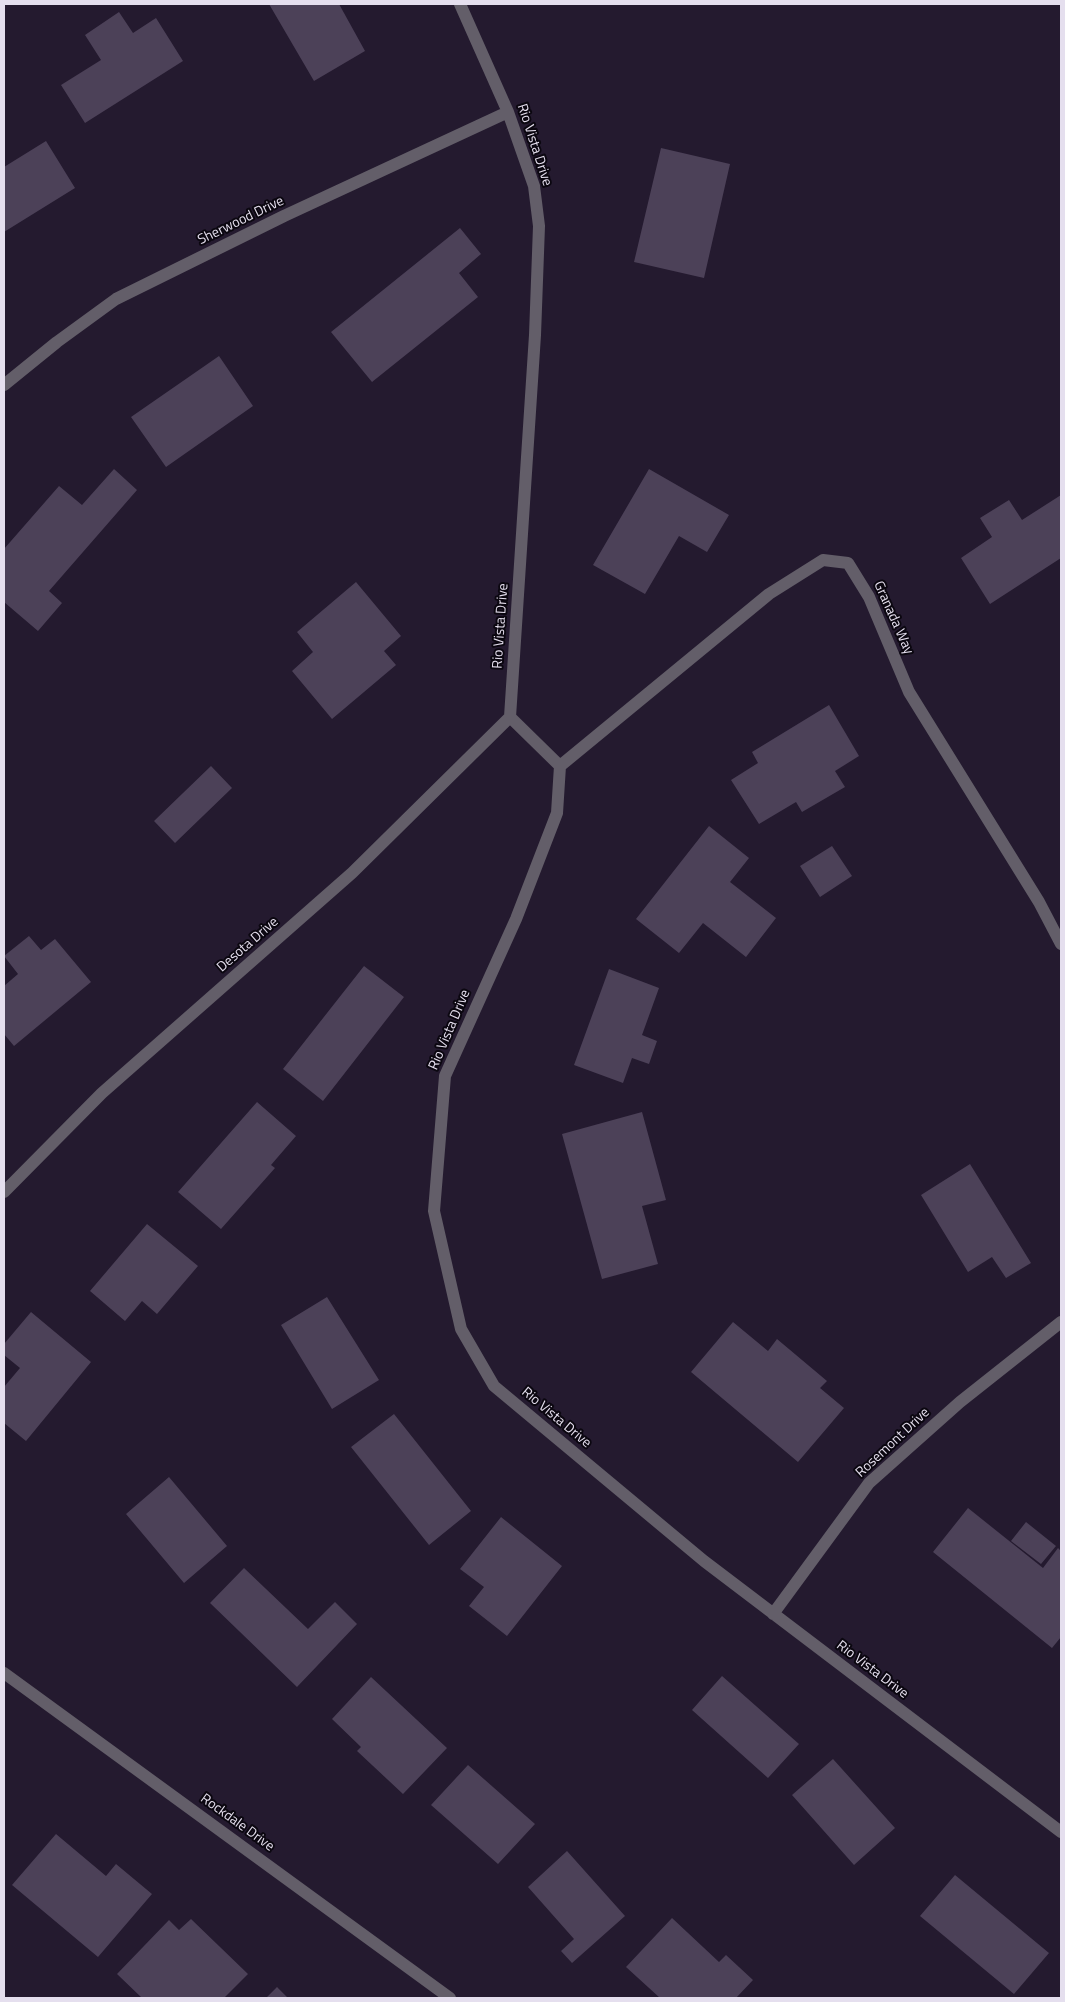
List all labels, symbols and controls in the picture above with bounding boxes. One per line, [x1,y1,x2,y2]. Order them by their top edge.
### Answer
street label: Rio Vista Drive [513,102,555,188]
street label: Sherwood Drive [195,193,287,249]
street label: Granada Way [869,579,917,657]
street label: Rio Vista Drive [490,583,512,669]
street label: Desota Drive [214,914,282,976]
street label: Rio Vista Drive [426,987,474,1073]
street label: Rio Vista Drive [518,1384,594,1452]
street label: Rosemont Drive [853,1405,933,1481]
street label: Rio Vista Drive [833,1638,911,1702]
street label: Rockdale Drive [197,1791,277,1855]

